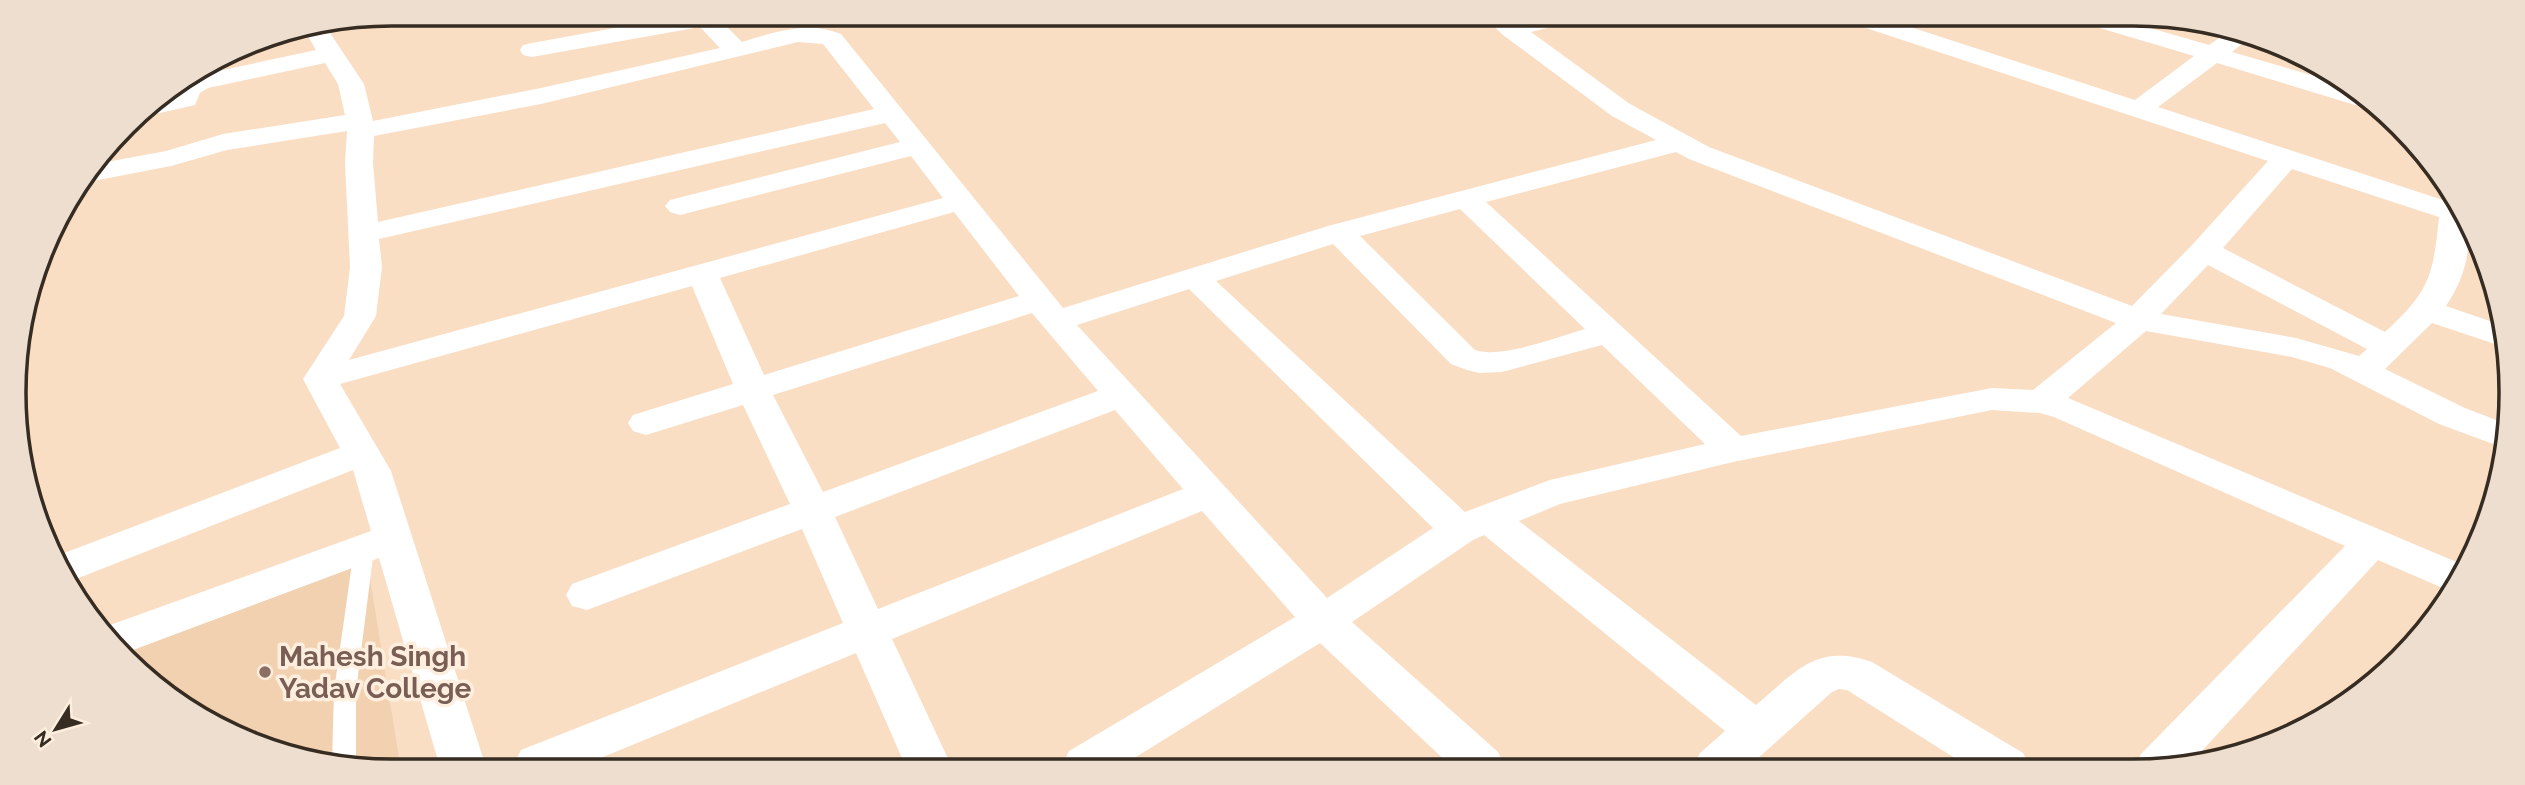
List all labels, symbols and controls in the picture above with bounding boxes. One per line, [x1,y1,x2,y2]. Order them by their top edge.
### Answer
place label: Mahesh Singh Yadav College [279,640,471,705]
marker: Mahesh Singh Yadav College [257,664,273,680]
north arrow [21,694,91,764]
text: N [29,727,56,752]

